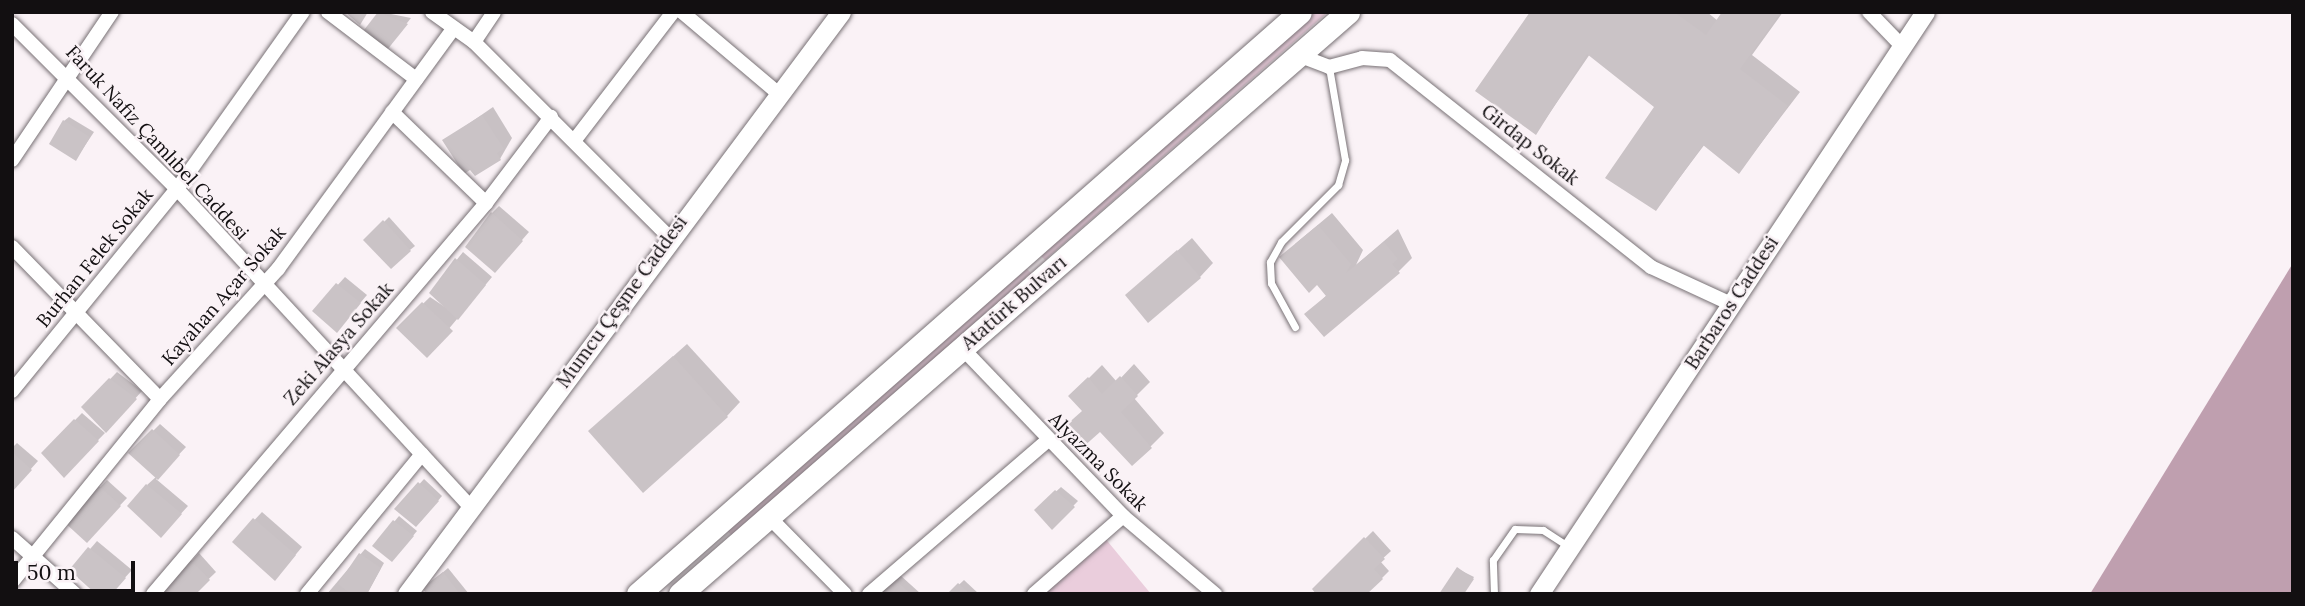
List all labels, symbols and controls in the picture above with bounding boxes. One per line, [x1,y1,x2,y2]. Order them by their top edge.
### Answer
street label: Faruk Nafiz Çamlıbel Caddesi [61,41,253,245]
street label: Girdap Sokak [1477,100,1583,190]
street label: Burhan Felek Sokak [32,184,158,332]
street label: Mumcu Çeşme Caddesi [552,212,692,392]
street label: Kayahan Açar Sokak [157,222,291,370]
street label: Barbaros Caddesi [1681,232,1783,374]
street label: Atatürk Bulvarı [957,251,1071,355]
street label: Zeki Alasya Sokak [280,278,398,410]
street label: Alyazma Sokak [1044,408,1152,516]
scale bar [18,546,138,590]
text: 50 m [27,559,76,586]

